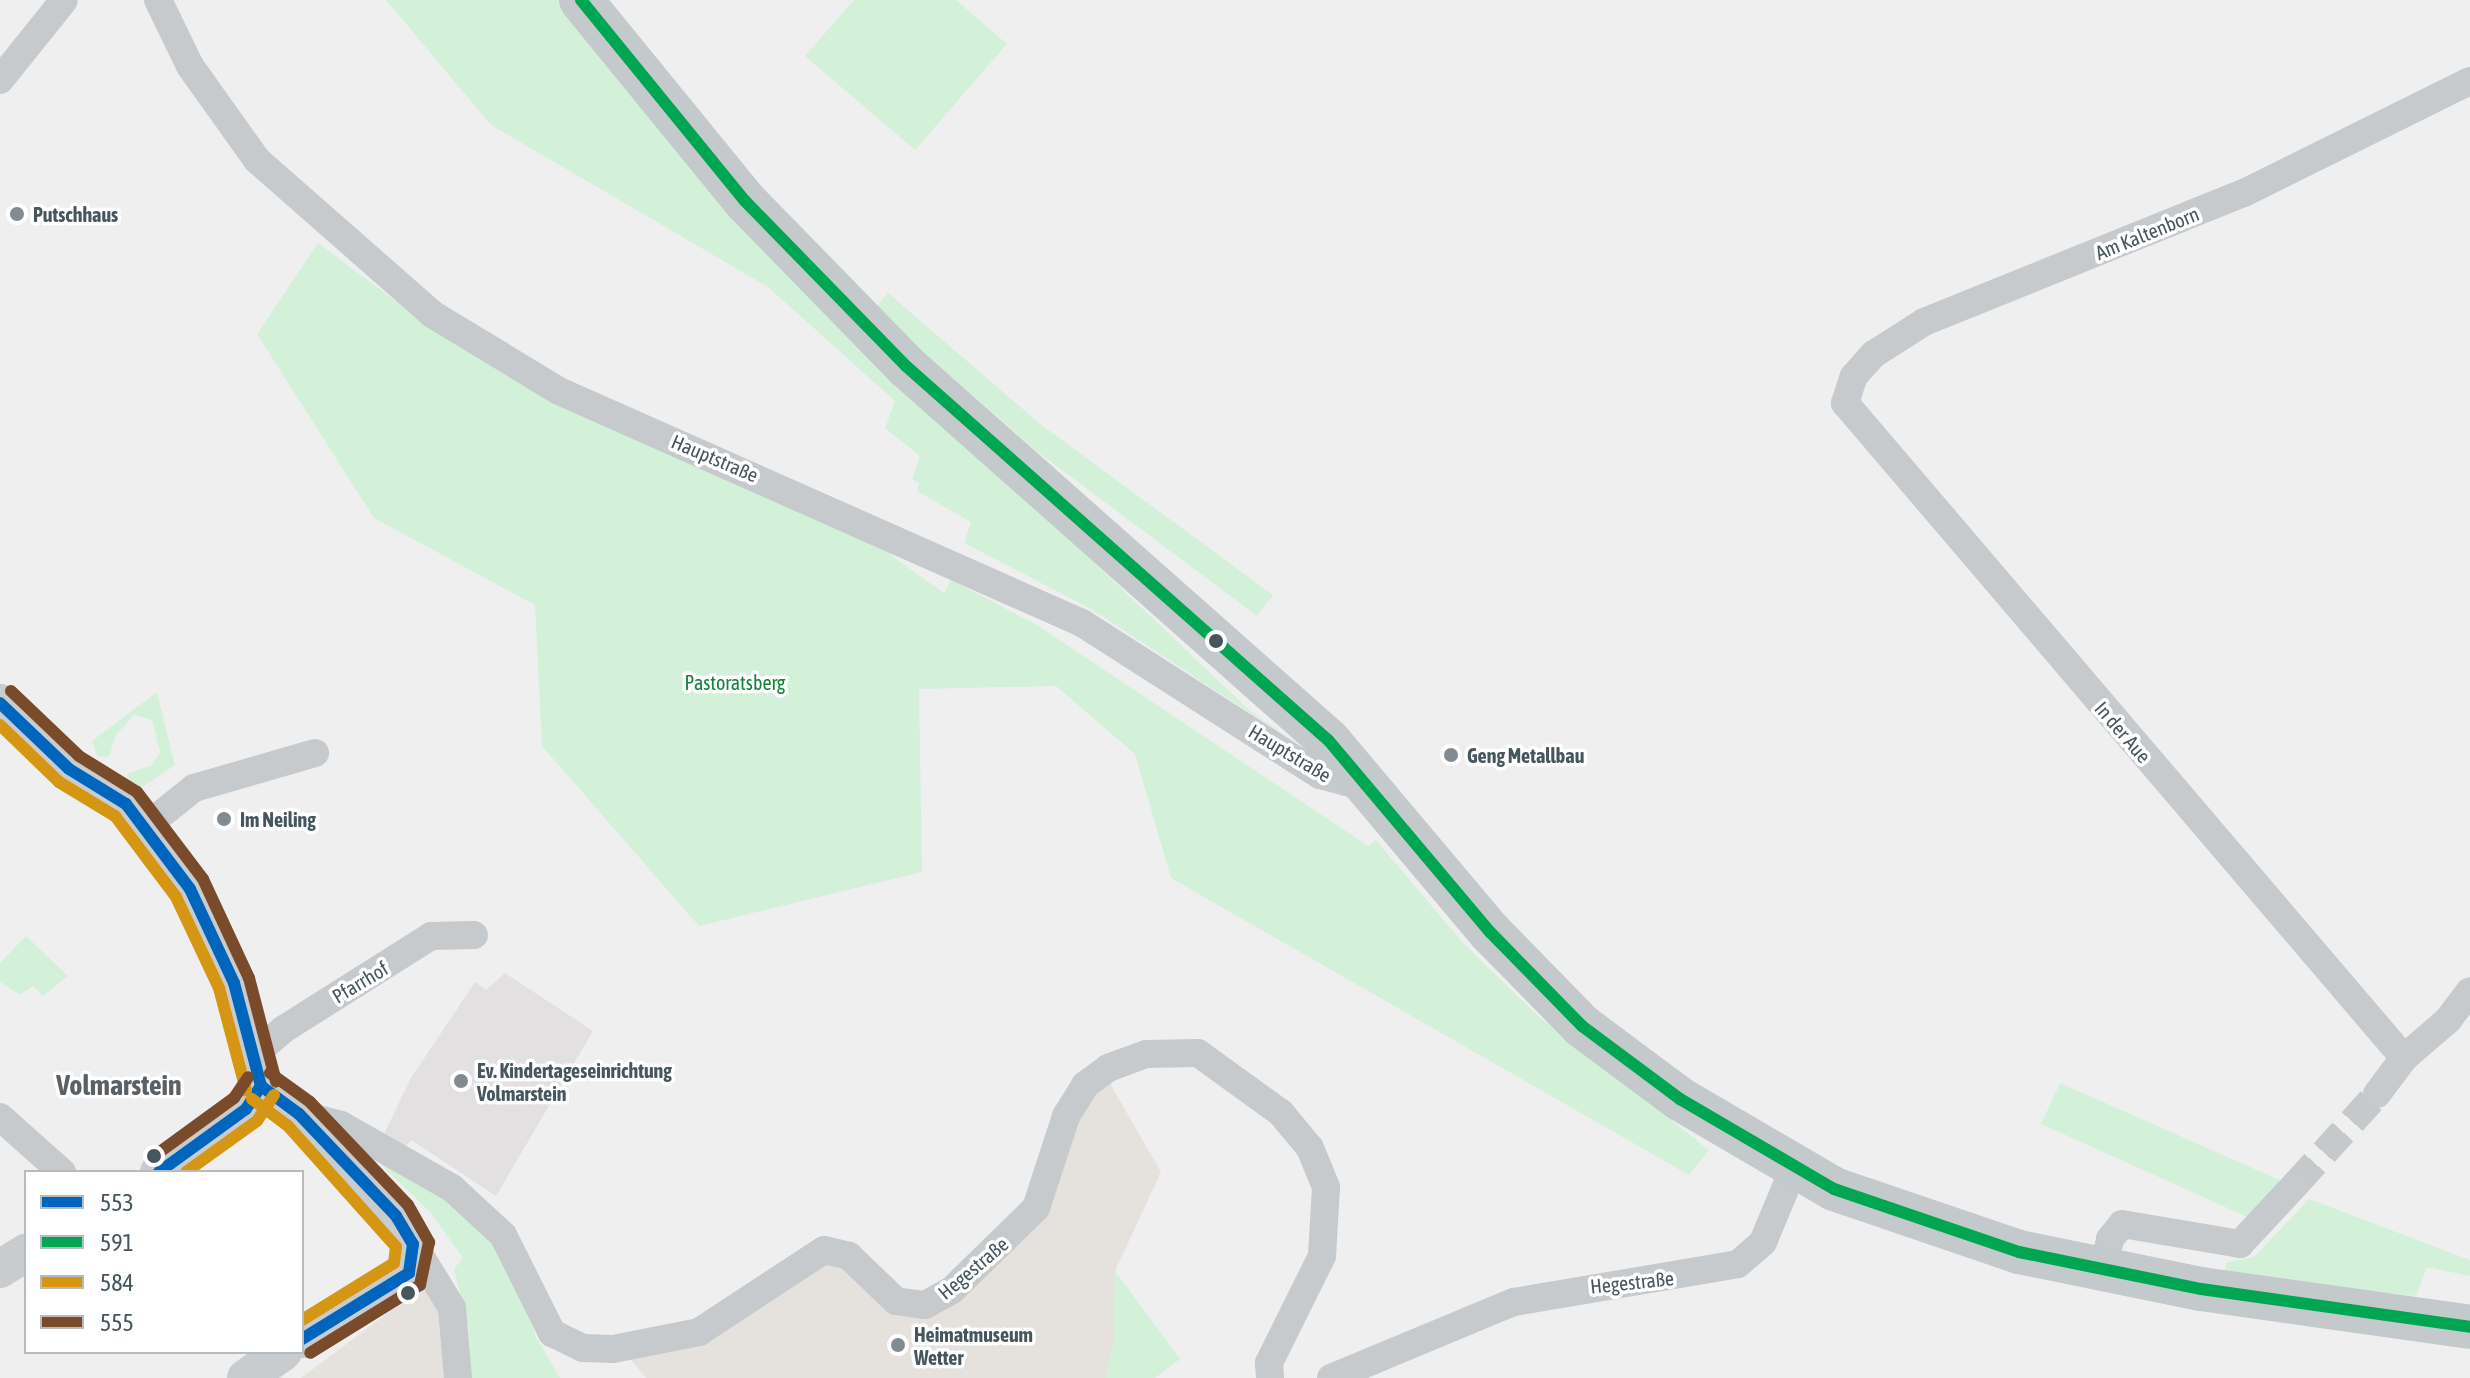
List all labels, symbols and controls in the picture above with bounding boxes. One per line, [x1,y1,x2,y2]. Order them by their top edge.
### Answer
street label: Am Kaltenborn [2092,201,2202,265]
place label: Putschhaus [33,202,118,226]
marker: Putschhaus [8,205,26,223]
street label: Hauptstraße [668,429,762,487]
unlabelled marker [1208,633,1224,649]
park label: Pastoratsberg [685,670,785,694]
street label: In der Aue [2090,696,2156,768]
street label: Hauptstraße [1244,719,1336,787]
place label: Geng Metallbau [1467,743,1584,767]
marker: Geng Metallbau [1442,746,1460,764]
place label: Im Neiling [240,807,316,831]
marker: Im Neiling [215,810,233,828]
street label: Pfarrhof [328,956,392,1008]
place label: Ev. Kindertageseinrichtung Volmarstein [477,1058,672,1105]
district label: Volmarstein [56,1068,182,1102]
marker: Ev. Kindertageseinrichtung Volmarstein [452,1072,470,1090]
unlabelled marker [146,1148,162,1164]
legend [24,1170,304,1354]
text: 553 [100,1189,134,1216]
text: 591 [100,1229,134,1256]
street label: Hegestraße [933,1232,1013,1304]
street label: Hegestraße [1589,1266,1675,1298]
text: 584 [100,1269,134,1296]
unlabelled marker [400,1285,416,1301]
text: 555 [100,1309,134,1336]
place label: Heimatmuseum Wetter [914,1322,1033,1369]
marker: Heimatmuseum Wetter [889,1336,907,1354]

